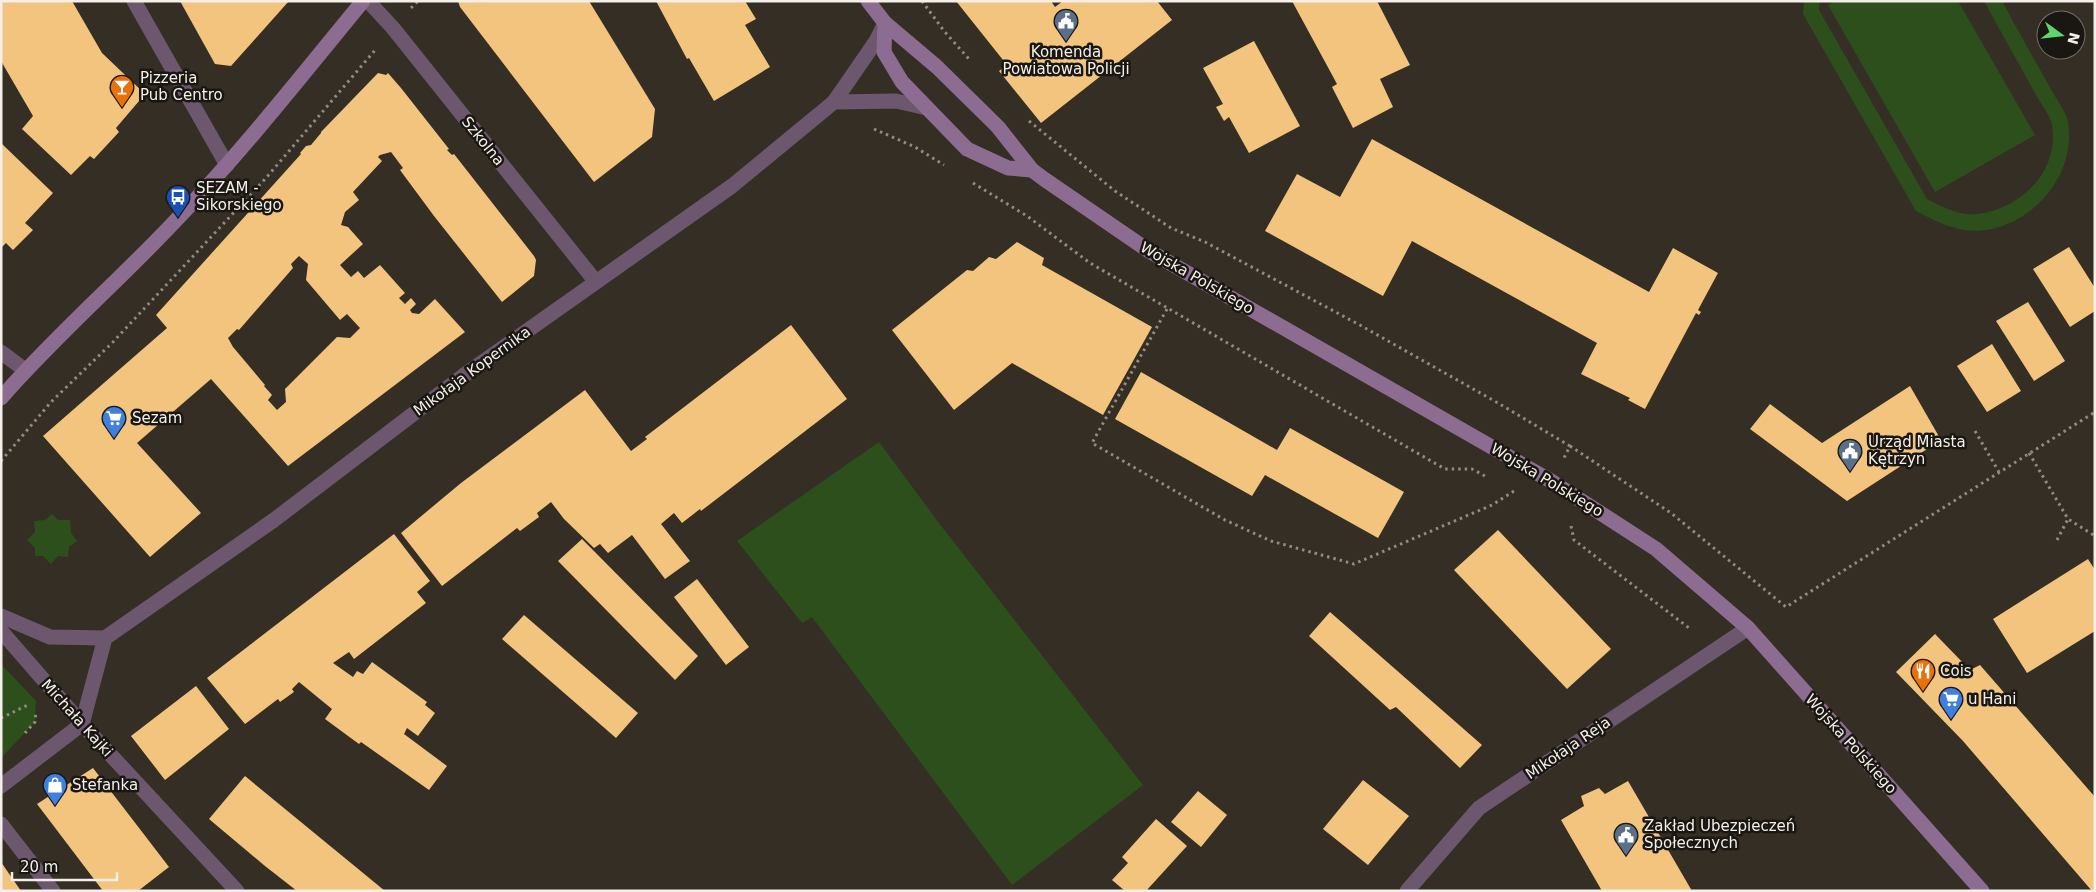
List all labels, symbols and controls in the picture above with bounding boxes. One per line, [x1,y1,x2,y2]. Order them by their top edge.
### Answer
public building icon: Komenda Powiatowa Policji [1053,8,1079,42]
north arrow [2036,10,2086,60]
text: N [2064,31,2083,46]
place label: Komenda Powiatowa Policji [1002,43,1130,78]
place label: Pizzeria Pub Centro [140,69,223,104]
bar icon: Pizzeria Pub Centro [109,74,135,108]
street label: Szkolna [458,113,508,169]
place label: SEZAM - Sikorskiego [196,179,282,214]
bus stop icon: SEZAM - Sikorskiego [165,184,191,218]
street label: Wojska Polskiego [1137,238,1257,318]
street label: Mikołaja Kopernika [410,323,534,419]
supermarket icon: Sezam [101,405,127,439]
place label: Sezam [132,409,182,427]
place label: Urząd Miasta Kętrzyn [1868,433,1966,468]
public building icon: Urząd Miasta Kętrzyn [1837,438,1863,472]
street label: Wojska Polskiego [1488,439,1606,521]
restaurant icon: Cois [1910,658,1936,692]
place label: Cois [1940,662,1972,680]
street label: Michała Kajki [37,676,117,760]
supermarket icon: u Hani [1938,686,1964,720]
street label: Wojska Polskiego [1802,690,1900,798]
place label: u Hani [1968,690,2016,708]
street label: Mikołaja Reja [1522,713,1614,783]
shop icon: Stefanka [42,772,68,806]
place label: Stefanka [72,776,138,794]
place label: Zakład Ubezpieczeń Społecznych [1644,817,1795,852]
public building icon: Zakład Ubezpieczeń Społecznych [1613,822,1639,856]
scale bar [12,850,118,882]
text: 20 m [20,858,58,876]

